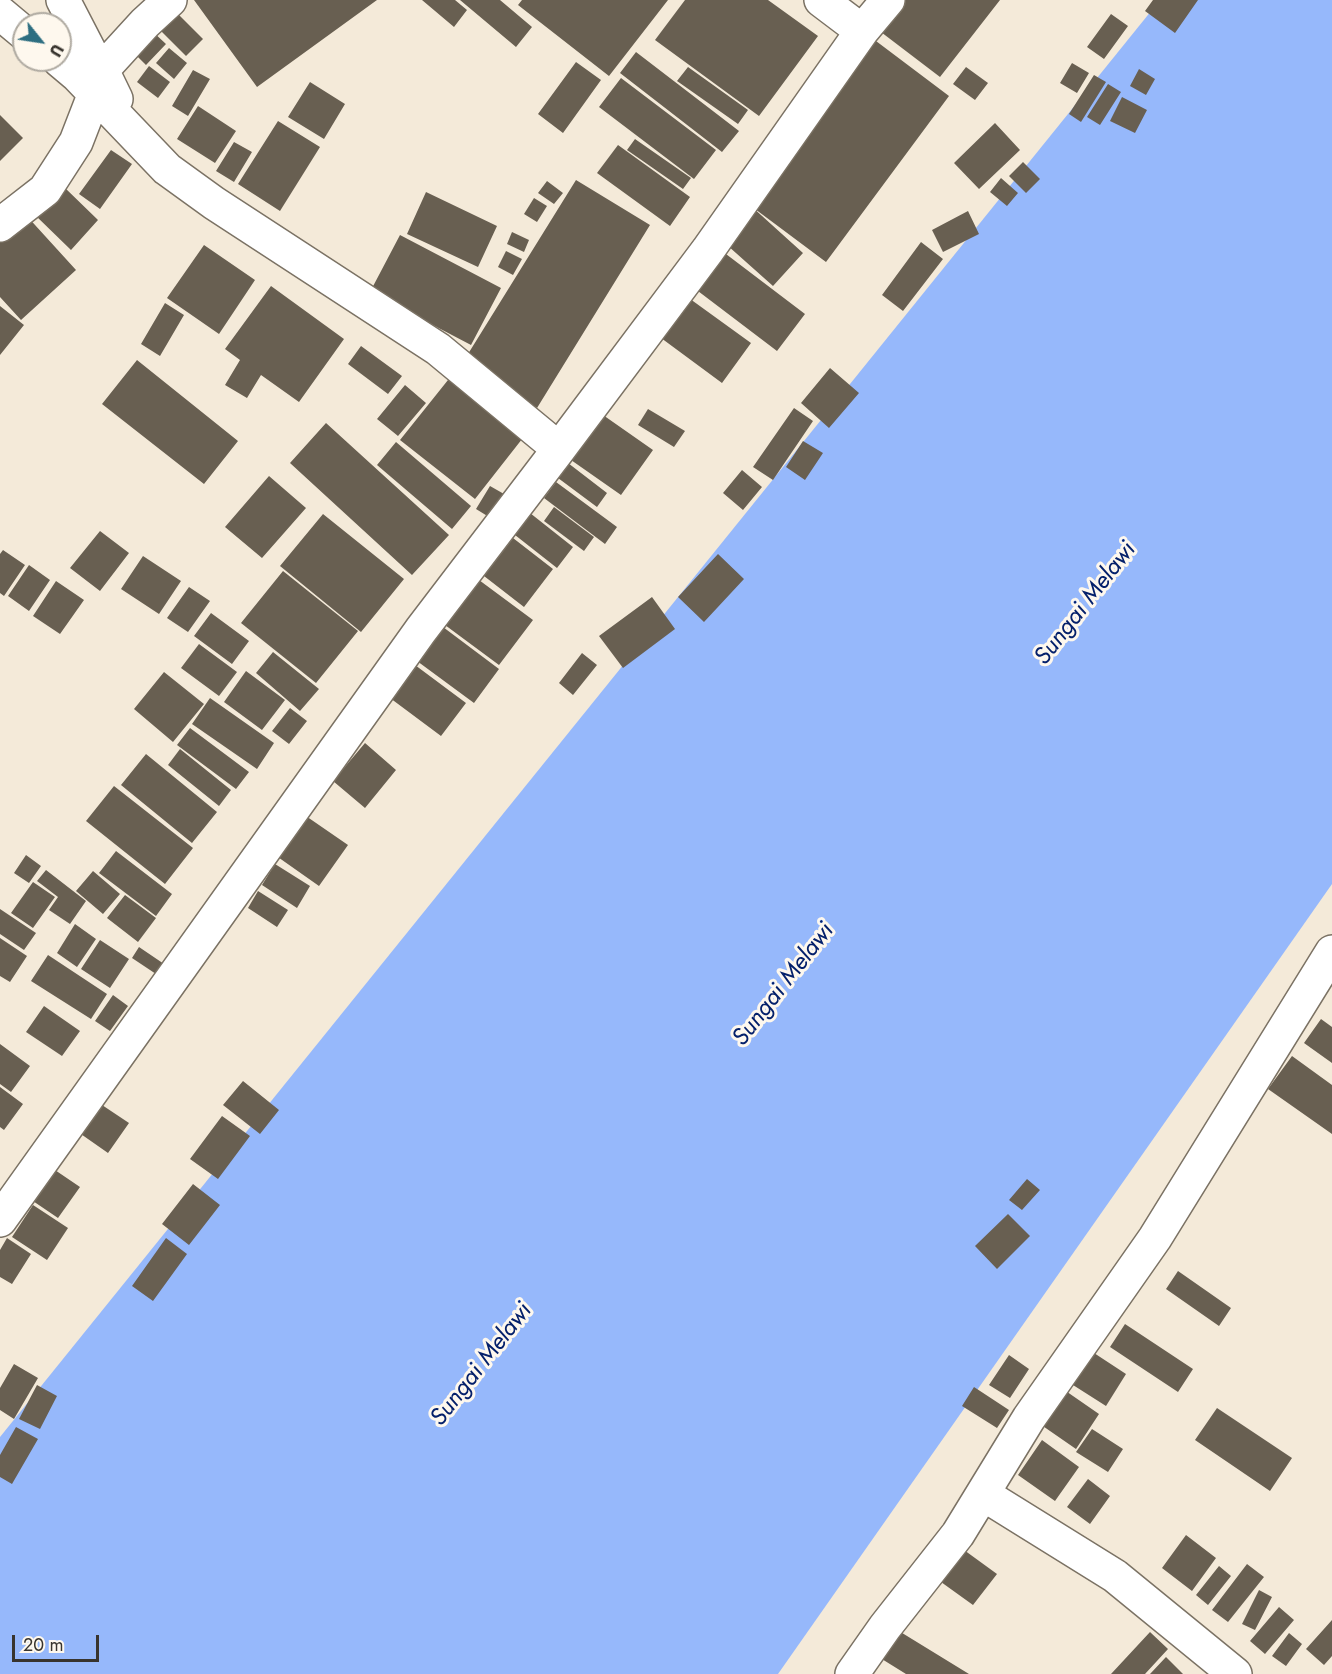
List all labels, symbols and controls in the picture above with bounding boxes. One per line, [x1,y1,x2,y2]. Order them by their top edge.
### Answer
north arrow [12,12,72,72]
text: U [44,40,69,61]
water label: Sungai Melawi [1029,537,1143,671]
water label: Sungai Melawi [727,918,841,1052]
water label: Sungai Melawi [425,1298,539,1432]
scale bar [15,1623,102,1661]
text: 20 m [23,1632,63,1658]

